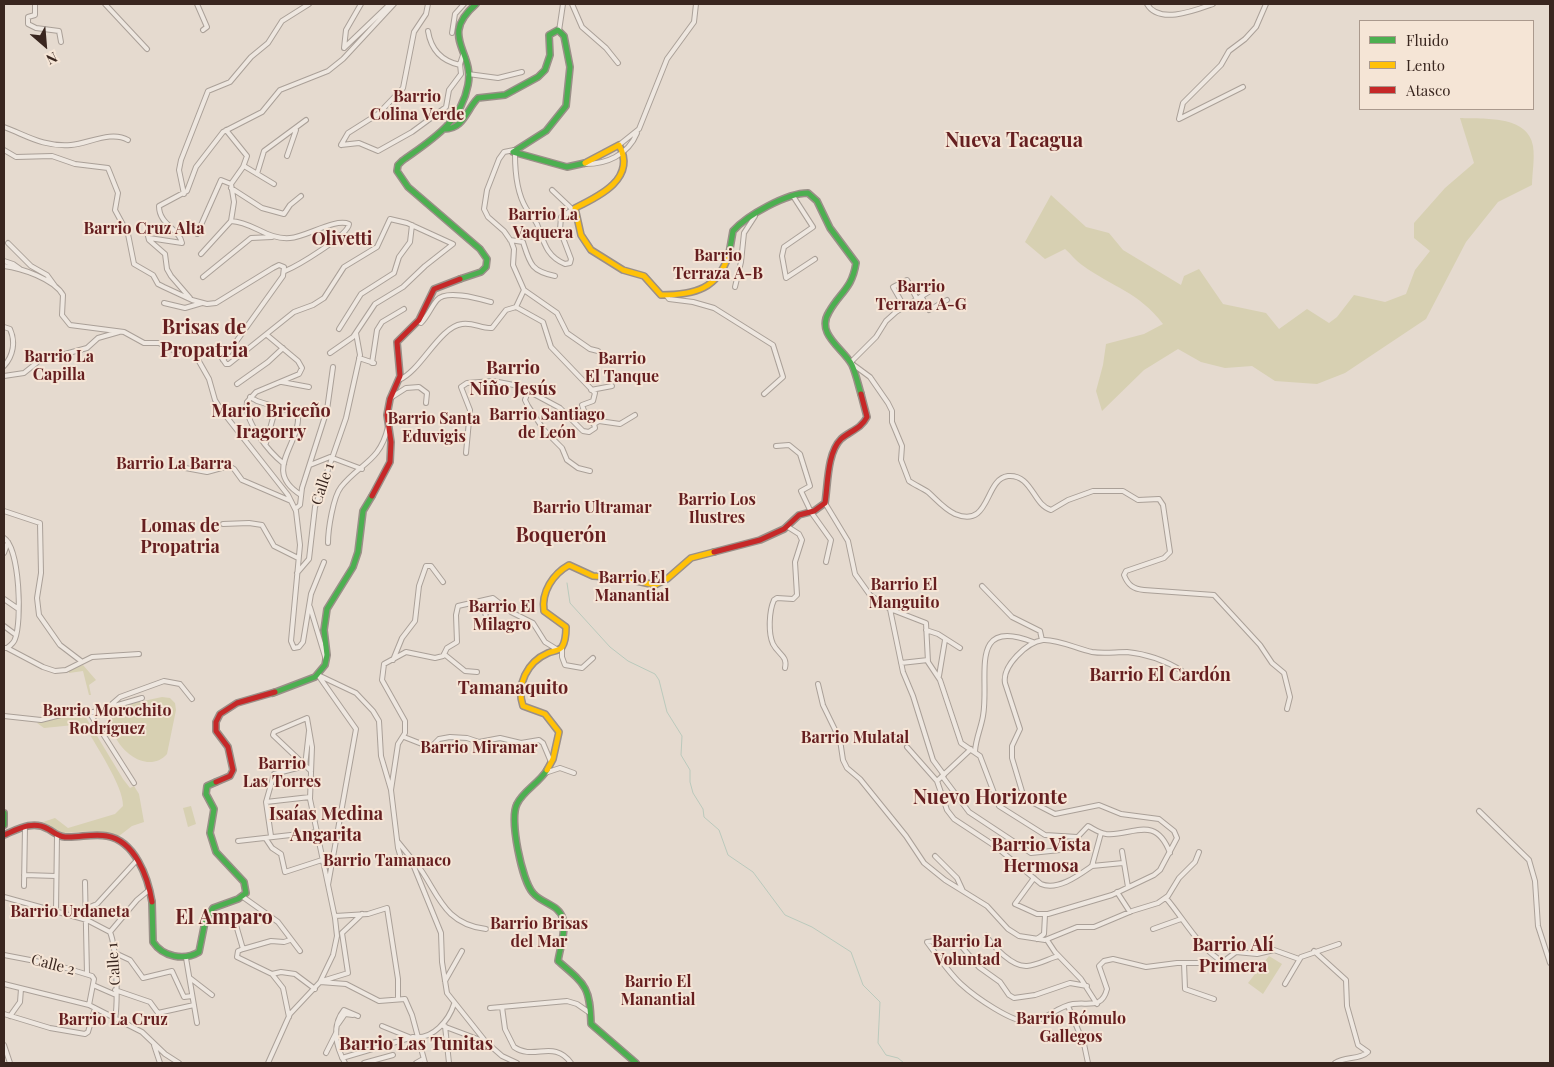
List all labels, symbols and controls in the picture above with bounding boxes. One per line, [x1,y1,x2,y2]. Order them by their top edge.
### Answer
north arrow [20,20,70,70]
legend [1359,20,1534,110]
text: Fluido [1406,30,1449,50]
text: N [43,48,61,70]
text: Lento [1406,55,1445,75]
text: Atasco [1406,80,1450,100]
district label: Barrio Colina Verde [370,87,464,125]
district label: Nueva Tacagua [945,129,1083,153]
district label: Barrio La Vaquera [508,205,578,243]
district label: Barrio Cruz Alta [83,219,205,239]
district label: Olivetti [311,228,373,250]
district label: Barrio Terraza A-B [673,246,763,284]
district label: Barrio Terraza A-G [876,277,966,315]
district label: Brisas de Propatria [160,316,248,363]
district label: Barrio La Capilla [24,347,94,385]
district label: Barrio El Tanque [585,349,659,387]
district label: Barrio Niño Jesús [470,357,556,399]
district label: Mario Briceño Iragorry [211,400,331,442]
district label: Barrio Santiago de León [489,405,605,443]
district label: Barrio Santa Eduvigis [387,409,481,447]
district label: Barrio La Barra [116,454,232,474]
street label: Calle 1 [308,461,338,507]
district label: Barrio Los Ilustres [678,490,756,528]
district label: Barrio Ultramar [532,498,652,518]
district label: Lomas de Propatria [140,515,220,558]
district label: Boquerón [515,524,607,548]
district label: Barrio El Manantial [595,568,669,606]
district label: Barrio El Manguito [869,575,939,613]
district label: Barrio El Milagro [469,597,535,635]
district label: Barrio El Cardón [1089,664,1231,686]
district label: Tamanaquito [458,677,568,699]
district label: Barrio Morochito Rodríguez [43,701,171,739]
district label: Barrio Mulatal [801,728,909,748]
district label: Barrio Miramar [420,738,538,758]
district label: Barrio Las Torres [243,754,321,792]
district label: Nuevo Horizonte [913,786,1067,810]
district label: Isaías Medina Angarita [269,803,383,846]
district label: Barrio Vista Hermosa [991,834,1091,876]
district label: Barrio Tamanaco [323,851,451,871]
district label: Barrio Urdaneta [10,902,130,922]
district label: El Amparo [175,906,273,930]
district label: Barrio Brisas del Mar [490,914,588,952]
district label: Barrio La Voluntad [932,932,1002,970]
district label: Barrio Alí Primera [1192,934,1274,976]
street label: Calle 1 [104,942,124,986]
street label: Calle 2 [29,951,77,979]
district label: Barrio El Manantial [621,972,695,1010]
district label: Barrio Rómulo Gallegos [1016,1009,1126,1047]
district label: Barrio La Cruz [58,1010,168,1030]
district label: Barrio Las Tunitas [339,1033,493,1055]

